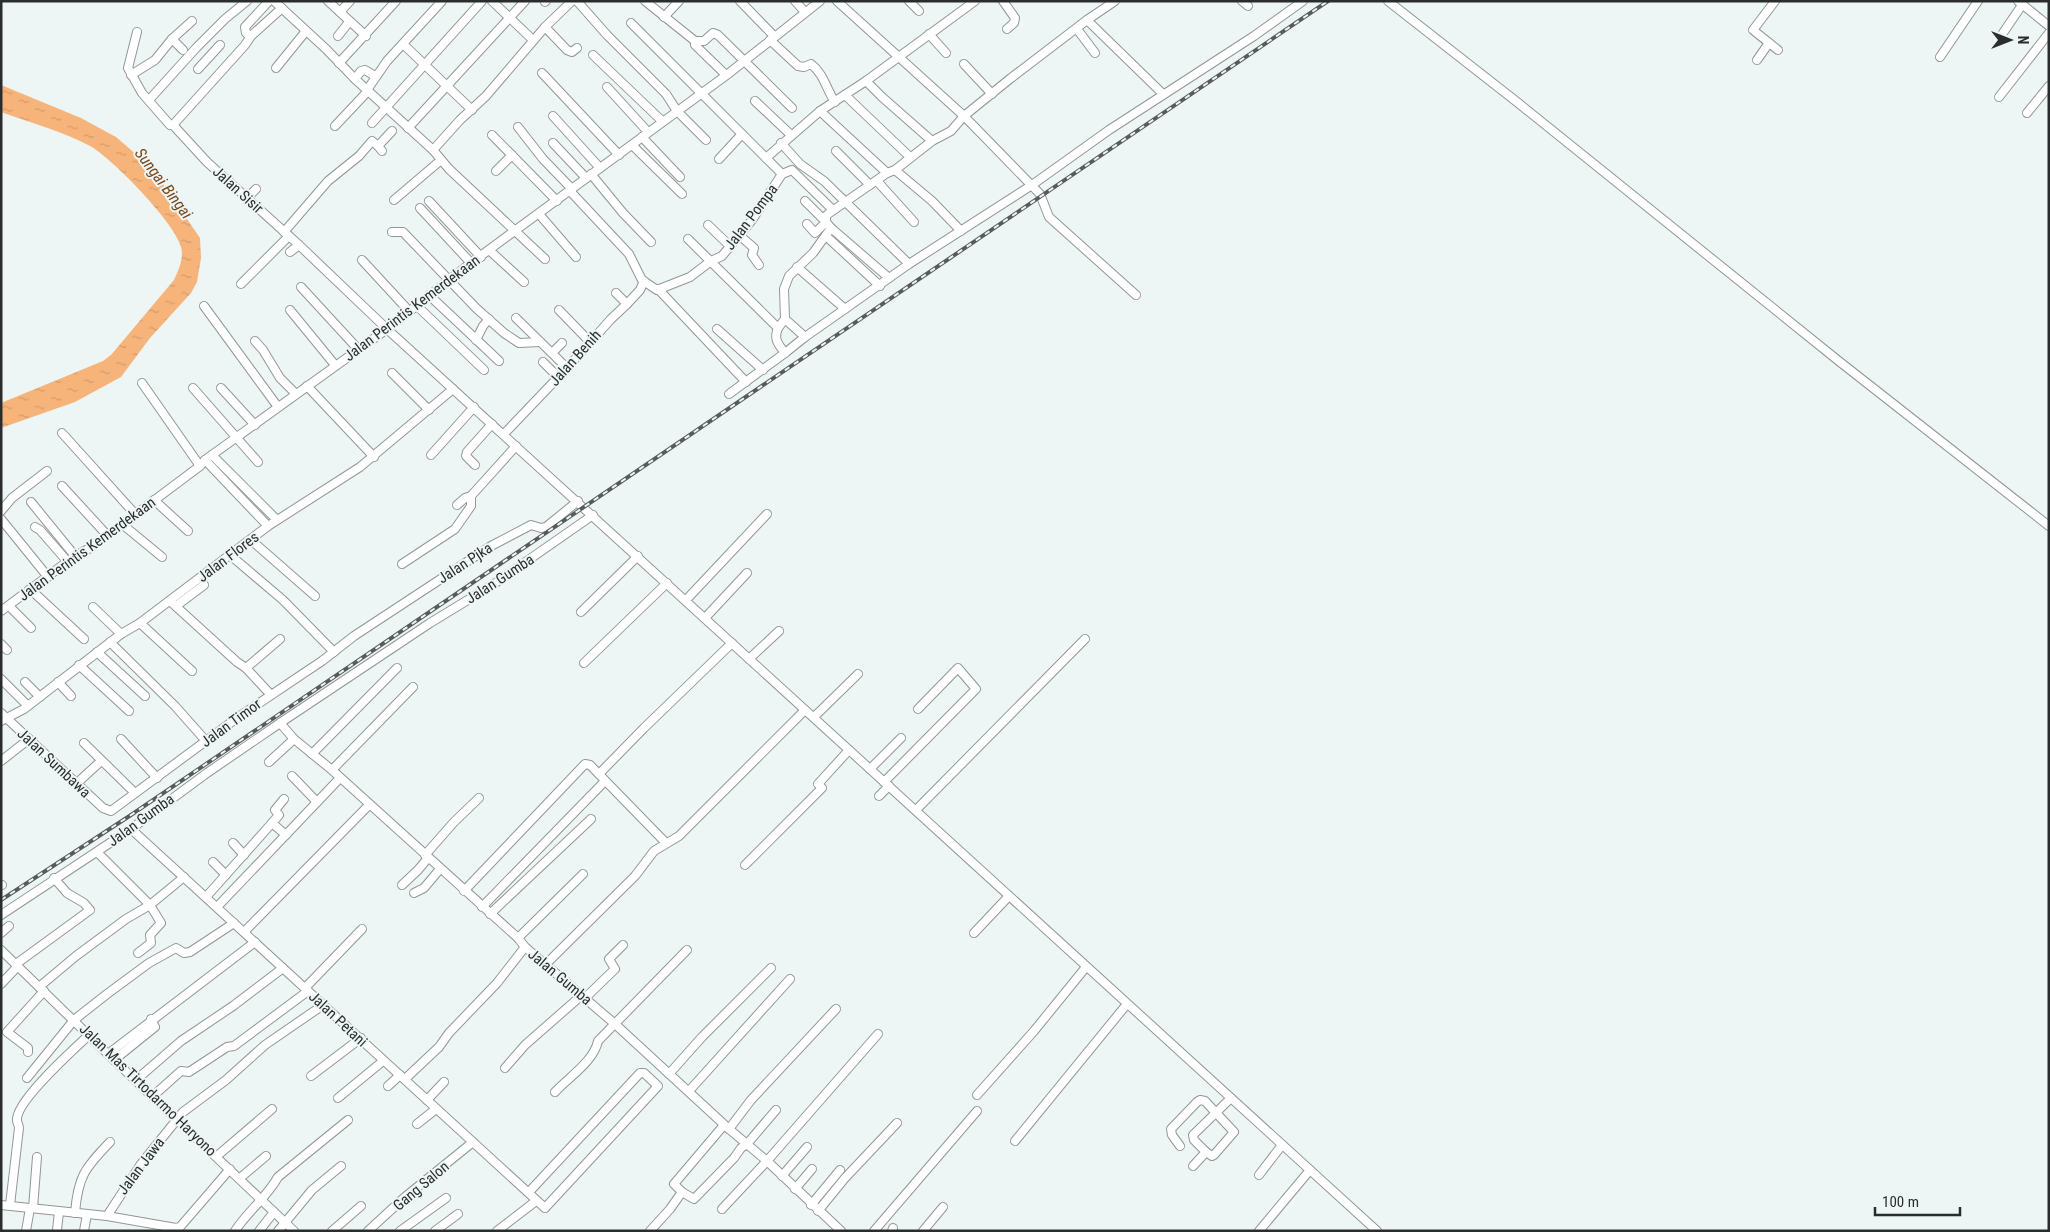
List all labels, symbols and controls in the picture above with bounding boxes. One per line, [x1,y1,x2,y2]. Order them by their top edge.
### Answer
north arrow [1985,15,2035,65]
text: N [2015,36,2031,44]
water label: Sungai Bingai [131,144,197,223]
street label: Jalan Sisir [209,163,267,218]
street label: Jalan Pompa [721,181,781,253]
street label: Jalan Perintis Kemerdekaan [341,251,483,365]
street label: Jalan Benih [545,326,605,390]
street label: Jalan Perintis Kemerdekaan [15,493,159,605]
street label: Jalan Flores [194,528,262,586]
street label: Jalan Pjka [434,539,496,587]
street label: Jalan Gumba [462,550,538,608]
street label: Jalan Timor [197,695,265,751]
street label: Jalan Sumbawa [14,724,94,802]
street label: Jalan Gumba [104,790,178,850]
street label: Jalan Gumba [524,945,596,1009]
street label: Jalan Petani [305,987,371,1051]
street label: Jalan Mas Tirtodarmo Haryono [76,1020,220,1160]
street label: Jalan Jawa [114,1134,168,1198]
street label: Gang Salon [389,1157,453,1215]
scale bar [1875,1184,1960,1216]
text: 100 m [1882,1193,1919,1211]

